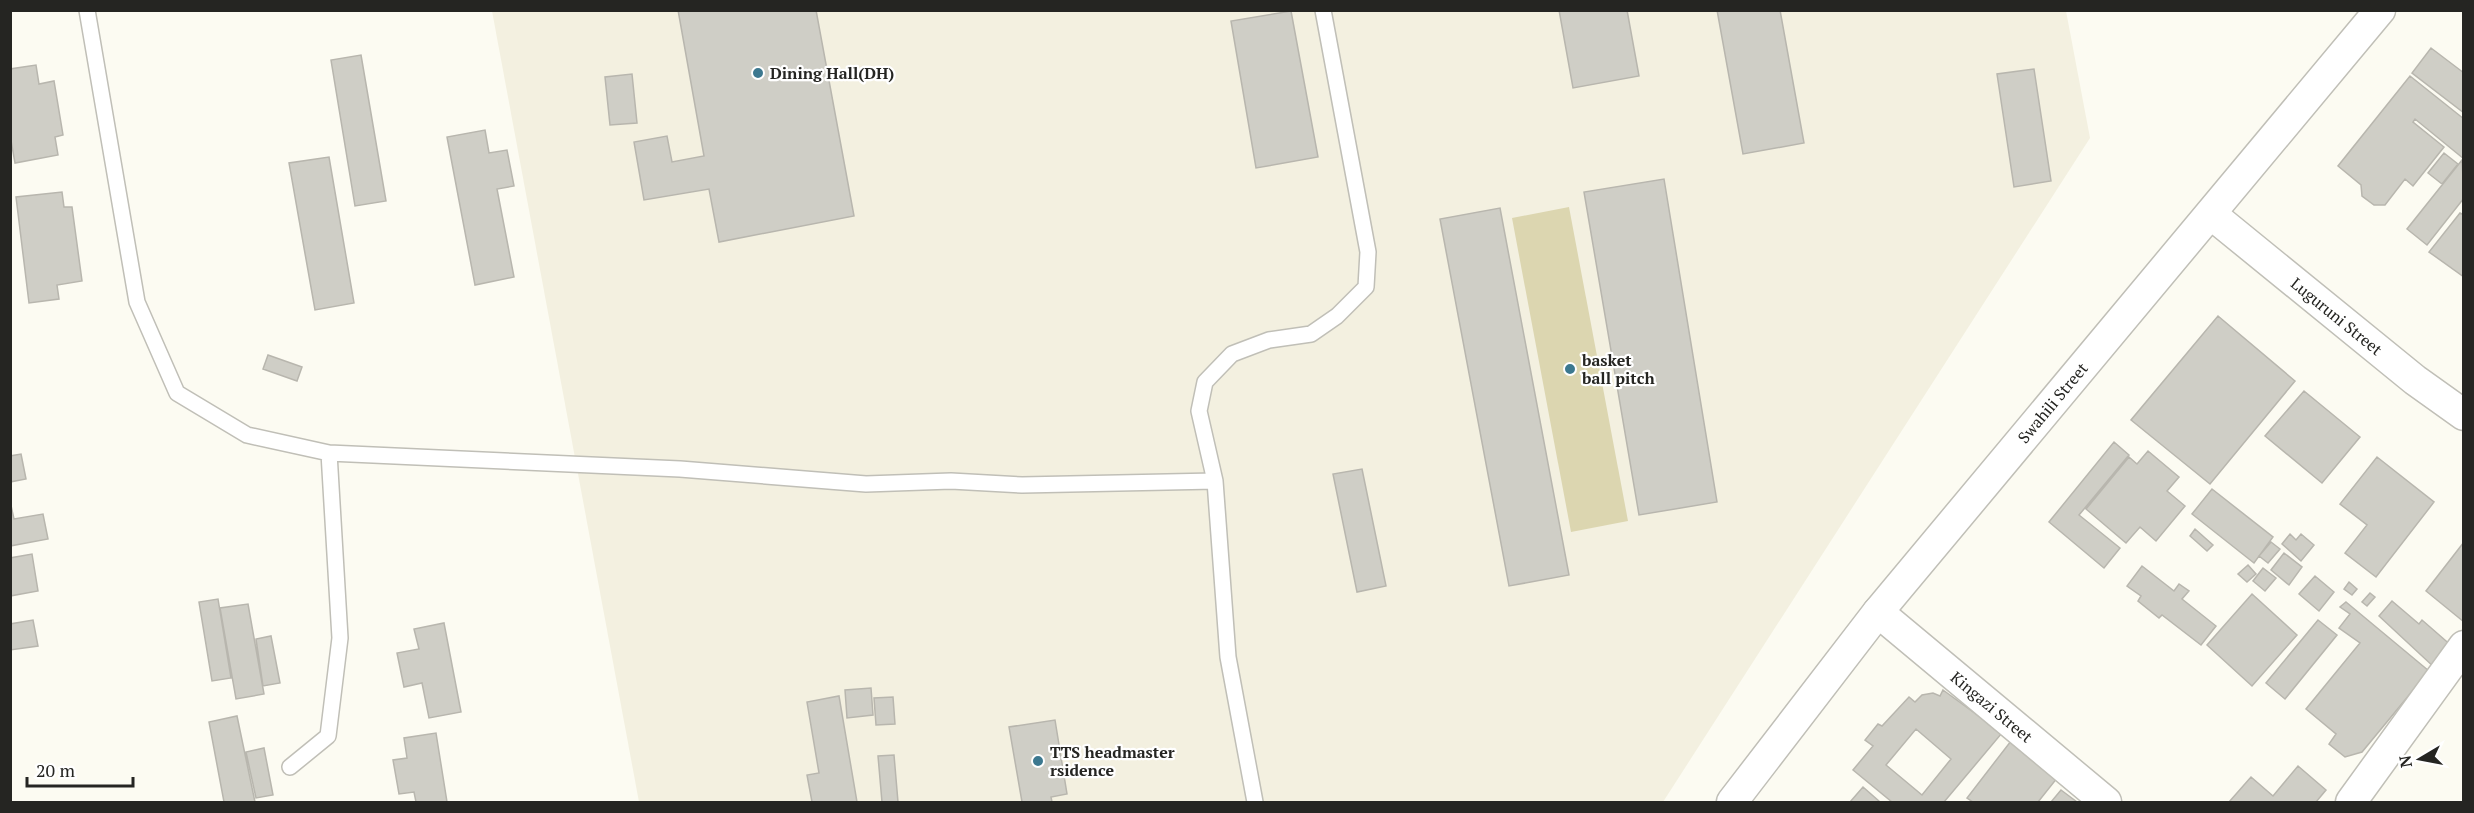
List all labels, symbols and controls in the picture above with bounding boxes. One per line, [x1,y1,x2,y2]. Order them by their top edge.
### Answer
place label: Dining Hall(DH) [770,62,894,84]
marker: Dining Hall(DH) [751,66,765,80]
street label: Luguruni Street [2286,272,2387,360]
place label: basket ball pitch [1581,349,1655,389]
street label: Swahili Street [2012,358,2093,448]
marker: basket ball pitch [1563,362,1577,376]
street label: Kingazi Street [1946,666,2037,747]
north arrow [2390,729,2450,789]
place label: TTS headmaster rsidence [1050,741,1175,781]
scale bar [27,750,134,788]
marker: TTS headmaster rsidence [1031,754,1045,768]
text: N [2393,754,2417,769]
text: 20 m [36,758,76,782]

